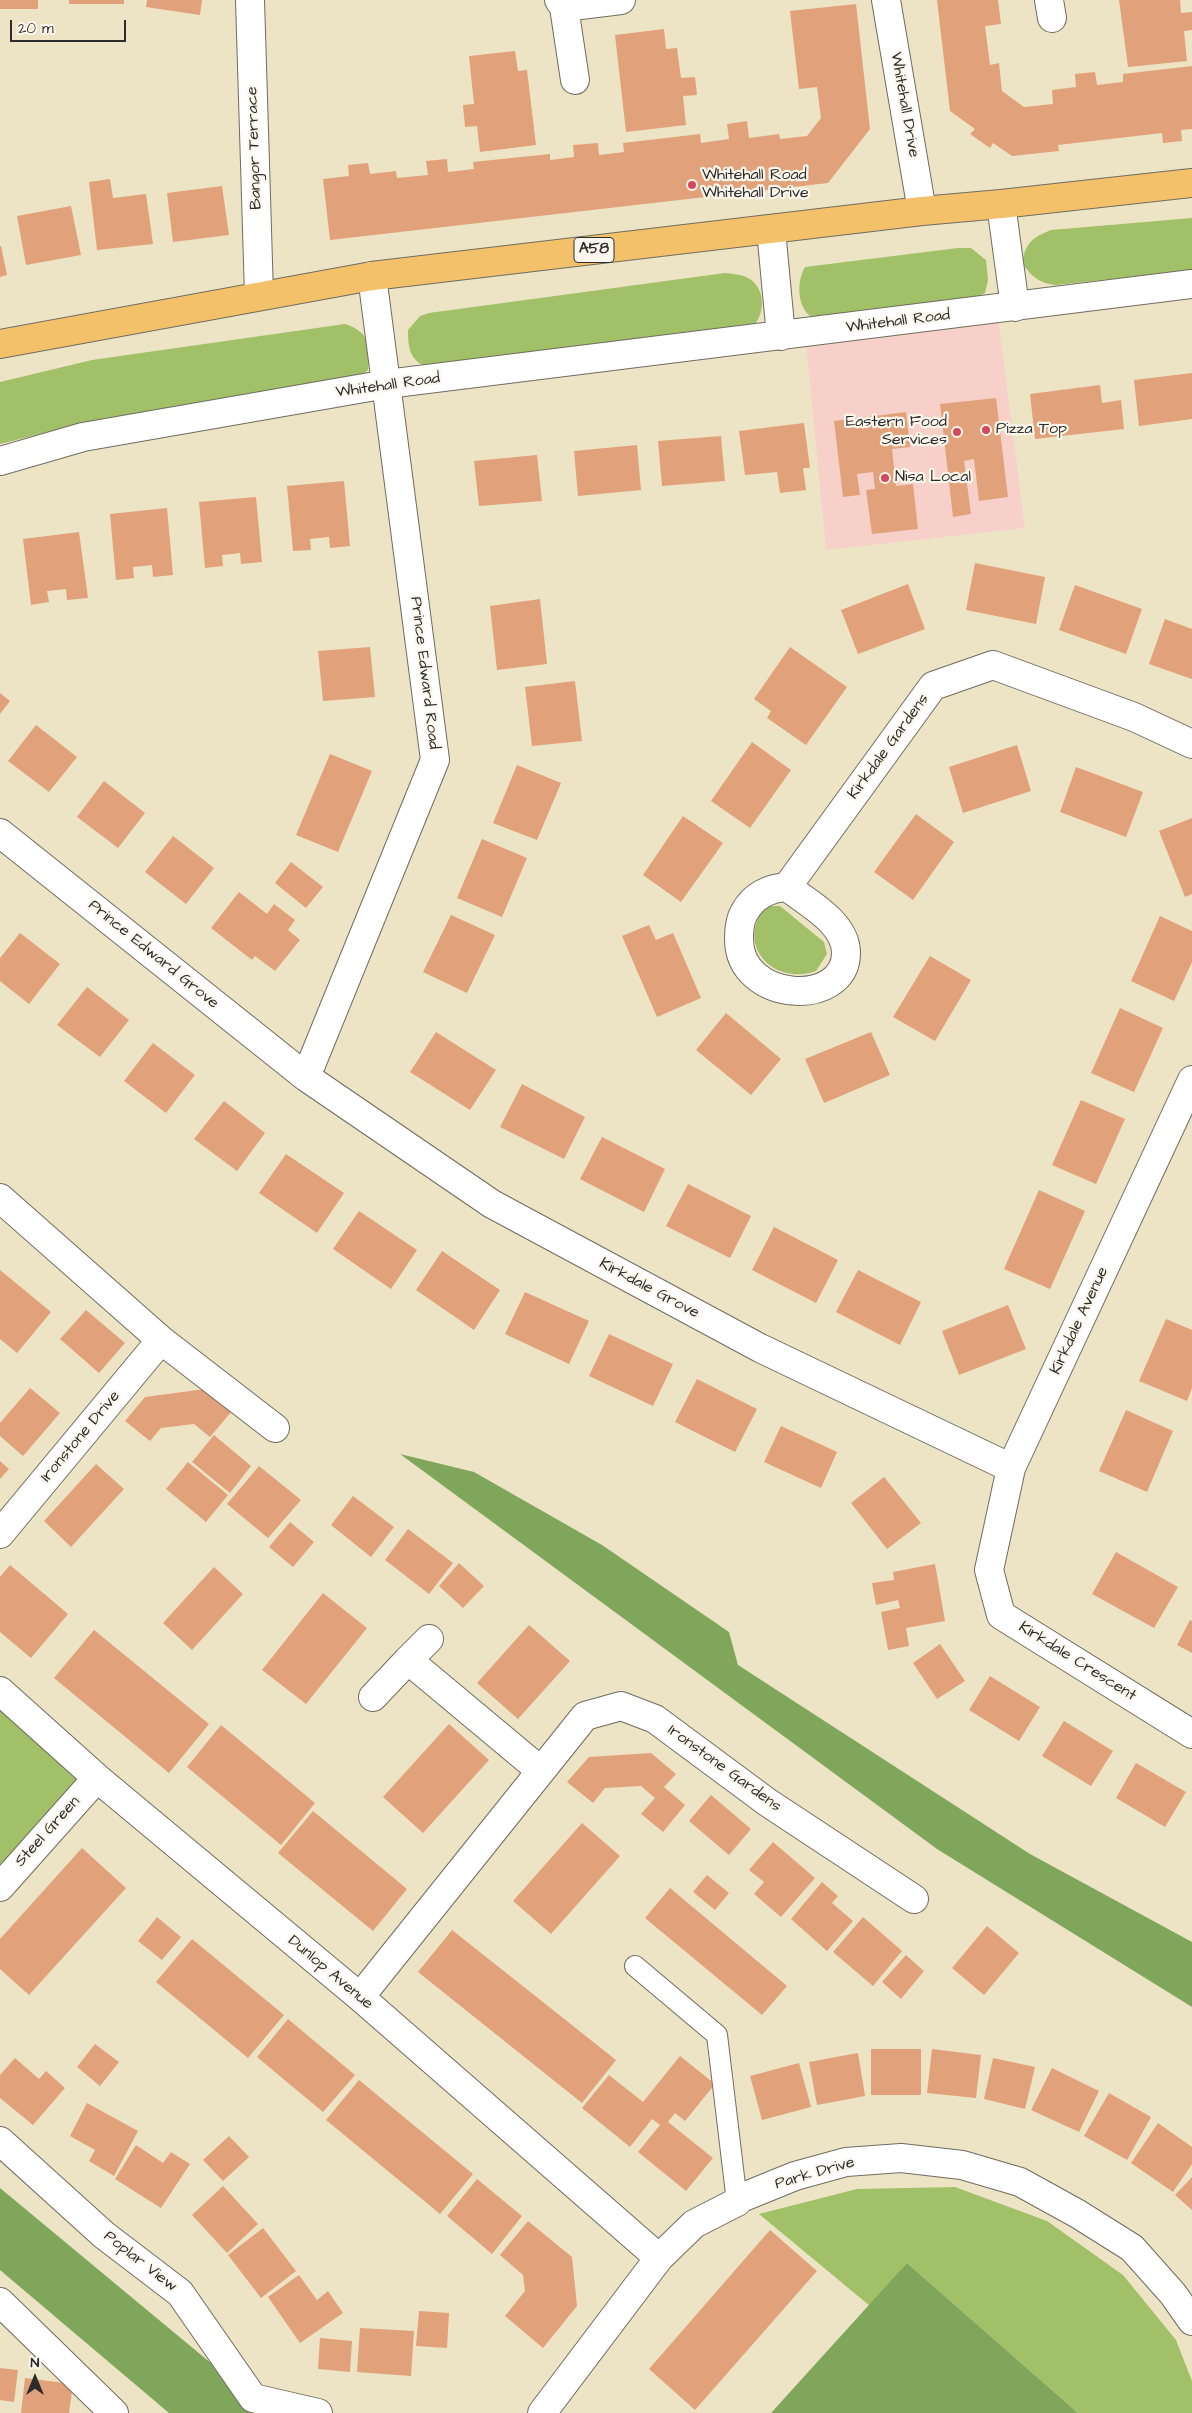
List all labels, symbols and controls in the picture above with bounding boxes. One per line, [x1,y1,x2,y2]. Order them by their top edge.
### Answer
scale bar [12,10,129,42]
text: 20 m [18,18,54,39]
street label: Whitehall Drive [885,51,923,159]
street label: Bangor Terrace [243,86,267,210]
place label: Whitehall Road Whitehall Drive [702,166,809,204]
marker: Whitehall Road Whitehall Drive [686,179,698,191]
road number: A58 [574,238,614,262]
street label: Whitehall Road [845,306,951,338]
street label: Whitehall Road [335,369,441,403]
place label: Eastern Food Services [846,413,947,451]
place label: Pizza Top [996,420,1067,440]
marker: Pizza Top [980,424,992,436]
marker: Eastern Food Services [951,426,963,438]
place label: Nisa Local [895,468,971,488]
marker: Nisa Local [879,472,891,484]
street label: Prince Edward Road [405,596,443,750]
street label: Kirkdale Gardens [844,691,934,803]
street label: Prince Edward Grove [84,896,222,1014]
street label: Kirkdale Grove [596,1255,702,1323]
street label: Kirkdale Avenue [1047,1264,1113,1378]
street label: Ironstone Drive [37,1387,125,1487]
street label: Kirkdale Crescent [1015,1618,1139,1706]
street label: Ironstone Gardens [663,1721,785,1817]
street label: Steel Green [11,1793,85,1871]
street label: Dunlop Avenue [283,1932,377,2014]
street label: Park Drive [773,2153,857,2195]
street label: Poplar View [99,2227,181,2297]
north arrow [10,2353,60,2403]
text: N [31,2353,39,2373]

